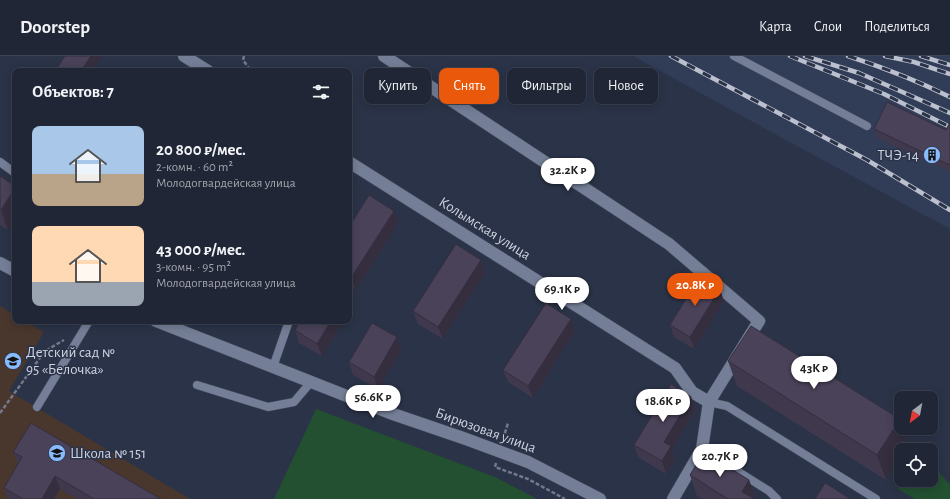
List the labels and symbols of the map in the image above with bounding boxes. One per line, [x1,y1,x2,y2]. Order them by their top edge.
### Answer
building icon: ТЧЭ-14 [922,145,942,165]
place label: ТЧЭ-14 [877,148,919,163]
pin: 32.2K ₽ [531,158,605,192]
street label: Колымская улица [436,194,533,263]
pin: 20.8K ₽ [658,273,732,307]
pin: 69.1K ₽ [525,277,599,311]
place label: Детский сад № 95 «Белочка» [26,345,115,377]
school or university icon: Детский сад № 95 «Белочка» [3,351,23,371]
pin: 43K ₽ [786,356,842,390]
pin: 56.6K ₽ [336,385,410,419]
pin: 18.6K ₽ [626,389,700,423]
north arrow [894,391,938,435]
street label: Бирюзовая улица [434,405,538,456]
school or university icon: Школа № 151 [47,443,67,463]
pin: 20.7K ₽ [683,444,757,478]
place label: Школа № 151 [70,446,146,461]

